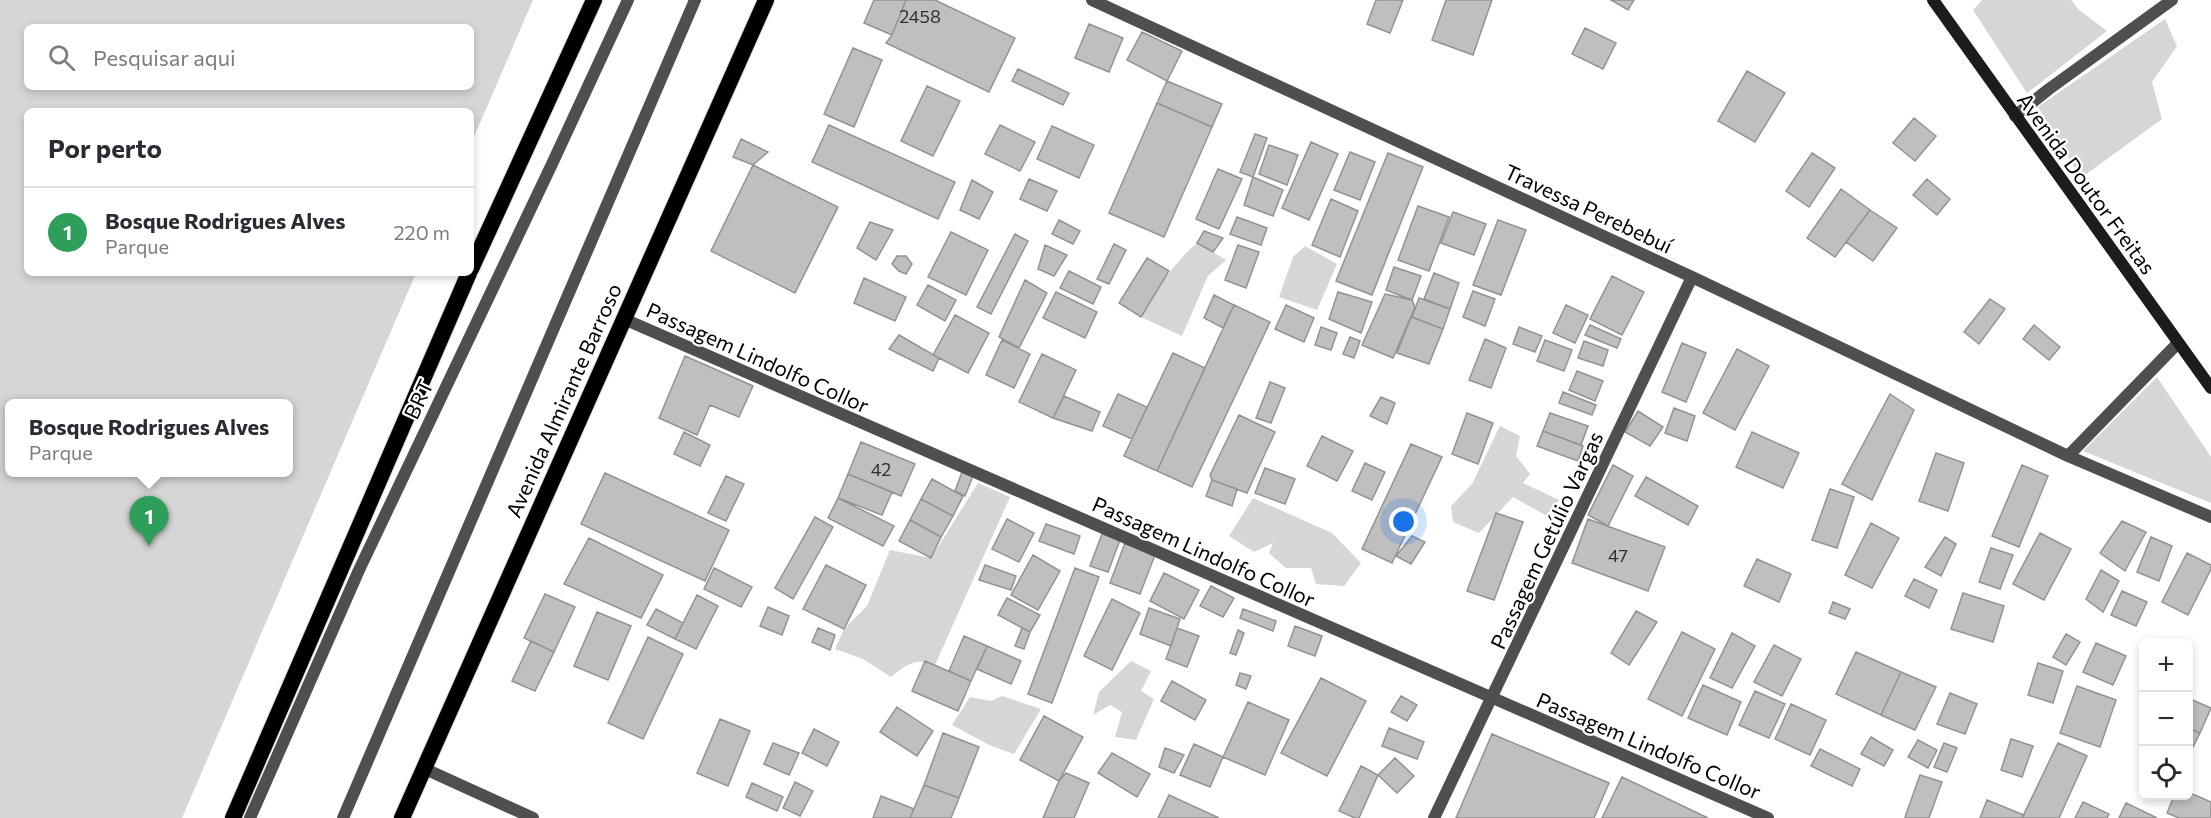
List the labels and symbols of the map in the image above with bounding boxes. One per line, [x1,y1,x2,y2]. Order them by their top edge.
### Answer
house number: 2458 [899,5,941,27]
street label: Avenida Doutor Freitas [2013,87,2161,279]
street label: Travessa Perebebuí [1501,158,1677,258]
street label: Avenida Almirante Barroso [500,279,626,521]
street label: Passagem Lindolfo Collor [643,297,873,417]
street label: BRT [398,375,438,423]
street label: Passagem Getúlio Vargas [1485,427,1607,653]
house number: 42 [871,458,891,480]
street label: Passagem Lindolfo Collor [1089,491,1319,611]
pin: 1 [130,496,168,546]
your location [1389,507,1418,536]
house number: 47 [1608,544,1628,566]
street label: Passagem Lindolfo Collor [1533,686,1765,804]

